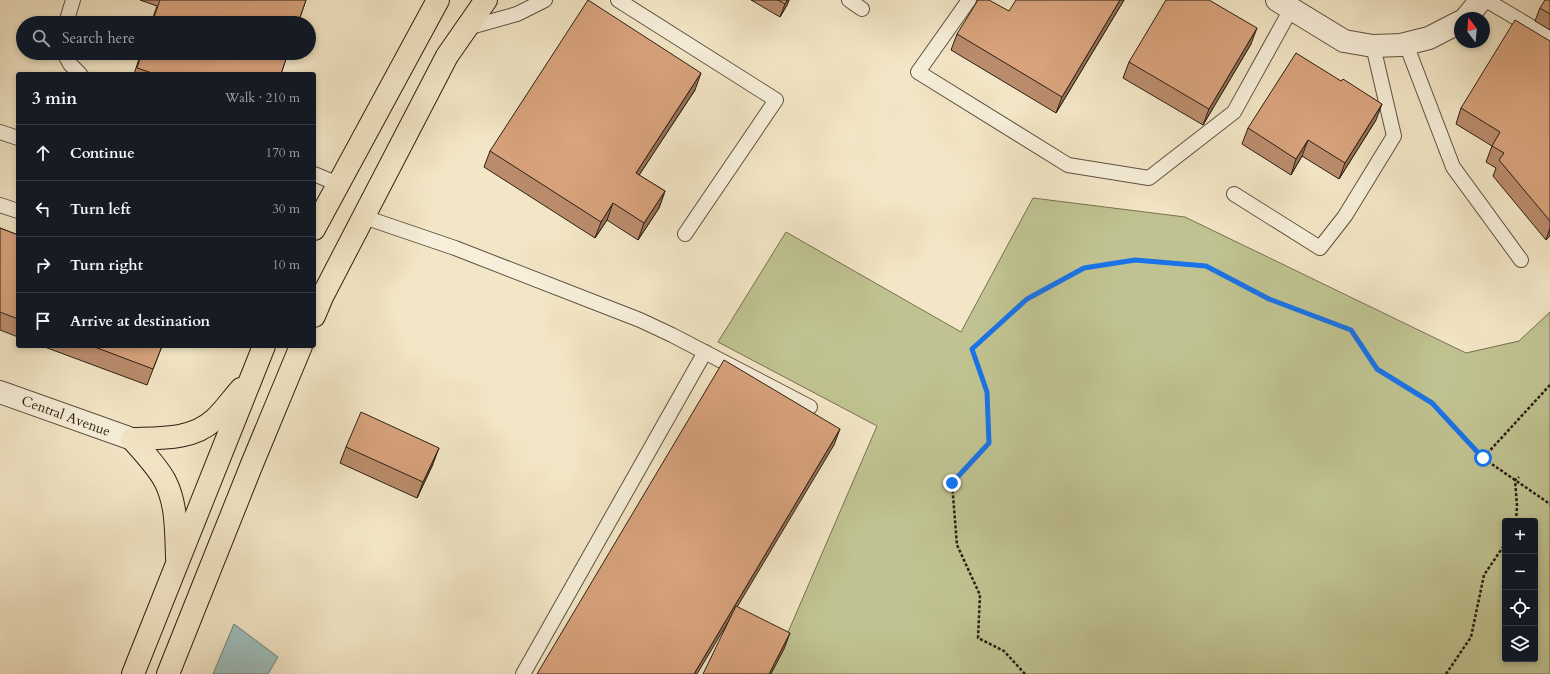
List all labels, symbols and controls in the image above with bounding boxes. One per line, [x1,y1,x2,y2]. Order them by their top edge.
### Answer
north arrow [1454,12,1490,48]
search box [16,16,316,60]
icon: search [30,27,52,49]
text: Search here [62,28,135,48]
text: 3 min [32,87,77,110]
text: Walk · 210 m [225,89,300,107]
icon: ahead [32,142,54,164]
text: Continue [70,143,135,163]
text: 170 m [266,144,300,162]
icon: left [32,198,54,220]
text: Turn left [70,199,131,219]
text: 30 m [272,200,300,218]
icon: right [32,254,54,276]
text: Turn right [70,255,143,275]
text: 10 m [272,256,300,274]
icon: arrive [32,310,54,332]
text: Arrive at destination [70,311,210,331]
street label: Central Avenue [19,391,113,441]
route start [1474,449,1492,467]
route end [943,474,961,492]
map controls [1502,518,1538,662]
button: + [1502,518,1538,554]
button: − [1502,554,1538,590]
button: locate [1502,590,1538,626]
button: layers [1502,626,1538,662]

